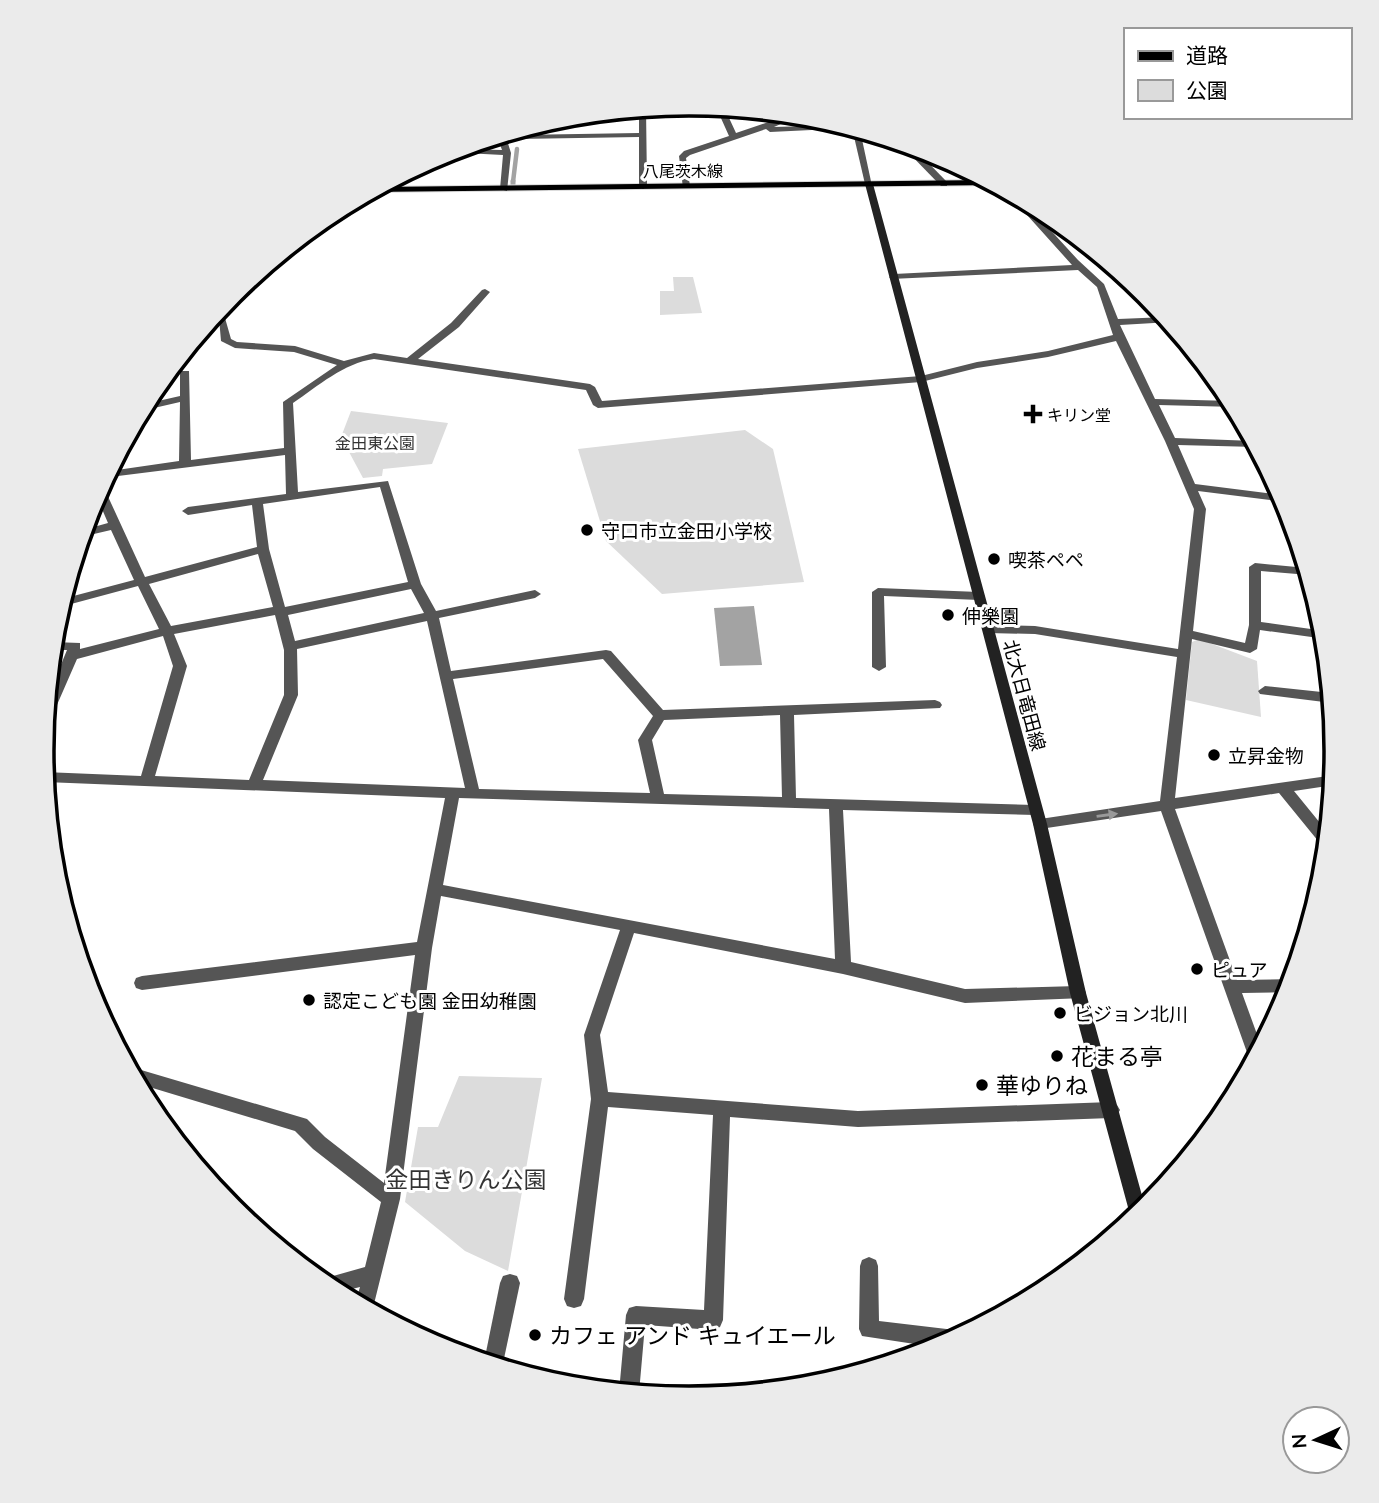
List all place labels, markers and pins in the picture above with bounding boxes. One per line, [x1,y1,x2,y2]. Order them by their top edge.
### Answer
place label: キリン堂 [1047,405,1111,424]
marker: キリン堂 [1025,406,1041,422]
place label: 守口市立金田小学校 [601,519,772,542]
marker: 守口市立金田小学校 [579,522,595,538]
place label: 喫茶ペペ [1008,548,1084,571]
marker: 喫茶ペペ [986,551,1002,567]
place label: 伸樂園 [962,604,1019,627]
marker: 伸樂園 [940,607,956,623]
place label: 立昇金物 [1228,744,1304,767]
marker: 立昇金物 [1206,747,1222,763]
place label: ピュア [1211,958,1268,981]
marker: ピュア [1189,961,1205,977]
place label: 認定こども園 金田幼稚園 [323,989,537,1012]
marker: 認定こども園 金田幼稚園 [301,992,317,1008]
place label: ビジョン北川 [1074,1002,1188,1025]
marker: ビジョン北川 [1052,1005,1068,1021]
place label: 花まる亭 [1071,1042,1163,1070]
marker: 花まる亭 [1049,1048,1065,1064]
place label: 華ゆりね [996,1071,1088,1099]
marker: 華ゆりね [974,1077,990,1093]
place label: カフェ アンド キュイエール [549,1321,836,1349]
marker: カフェ アンド キュイエール [527,1327,543,1343]

